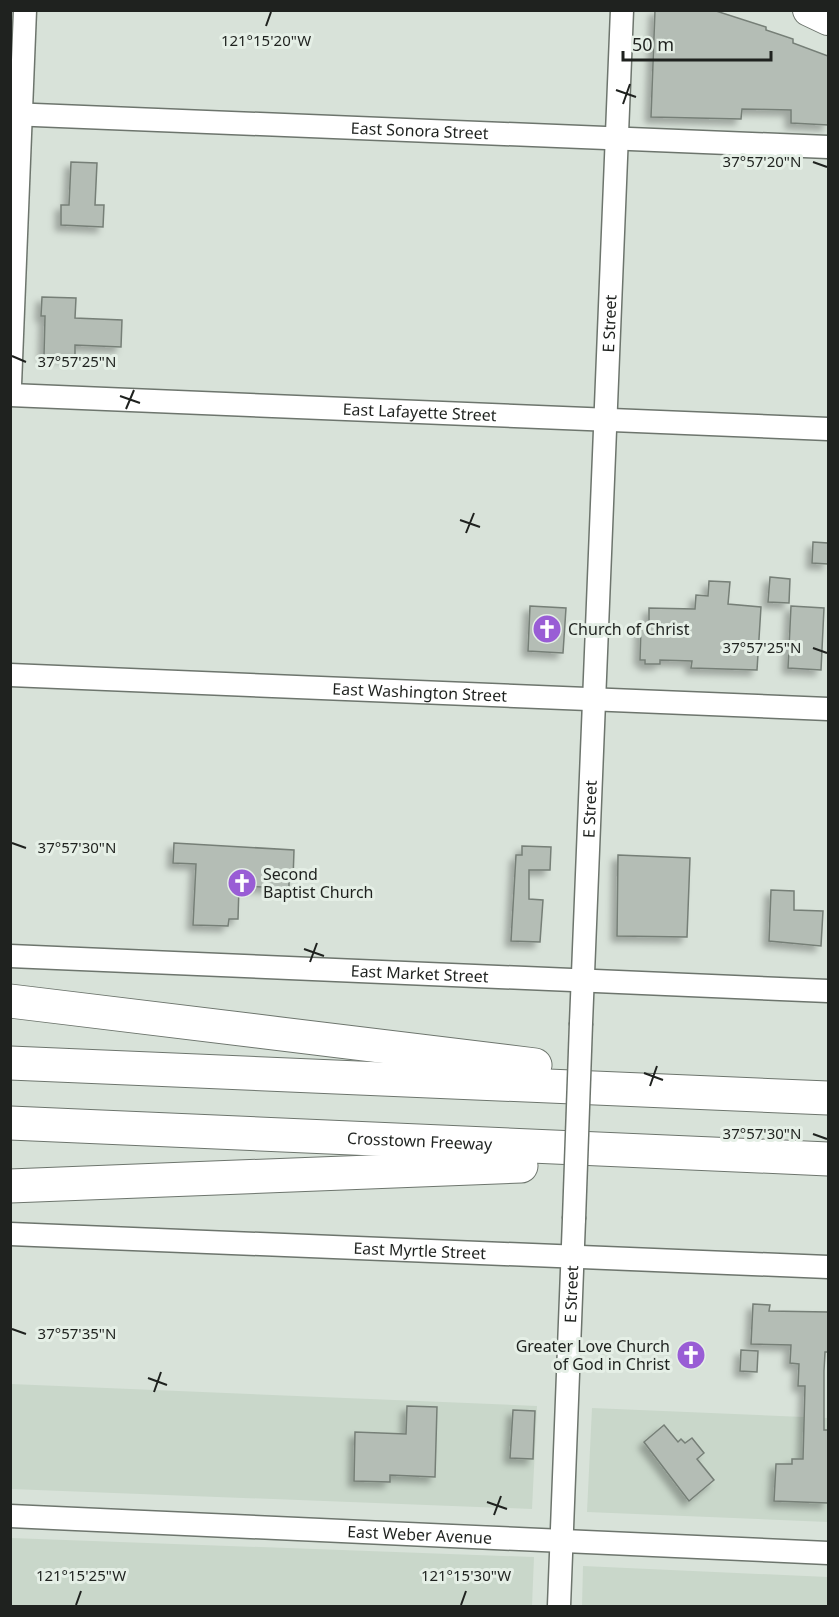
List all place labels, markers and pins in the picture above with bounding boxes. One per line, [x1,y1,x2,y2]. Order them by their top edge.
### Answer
church icon: Church of Christ [531,613,563,645]
place label: Church of Christ [568,618,690,640]
place label: Second Baptist Church [263,863,373,903]
church icon: Second Baptist Church [226,867,258,899]
place label: Greater Love Church of God in Christ [516,1335,670,1375]
church icon: Greater Love Church of God in Christ [675,1339,707,1371]

